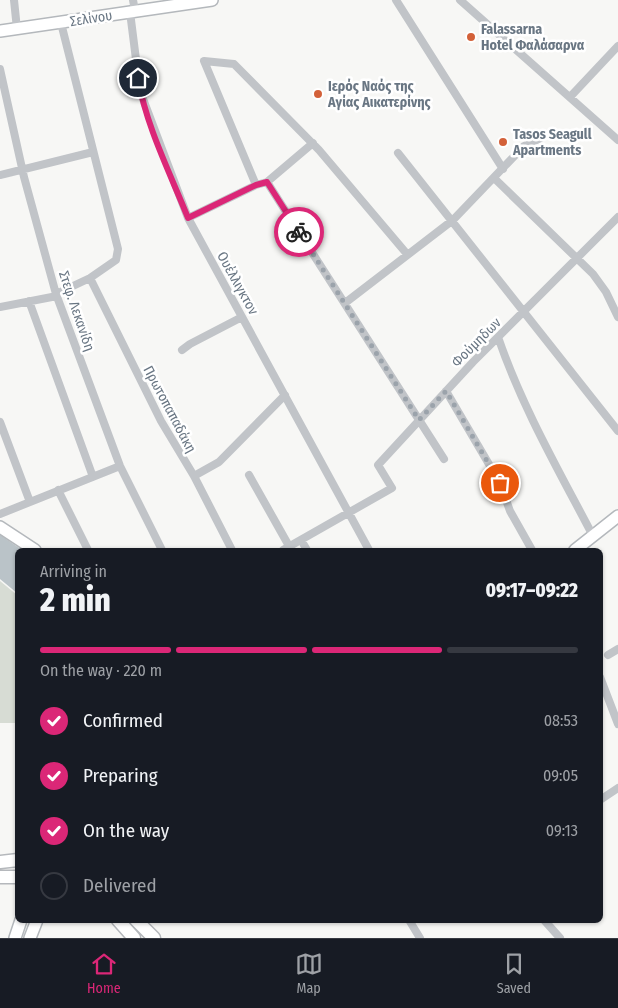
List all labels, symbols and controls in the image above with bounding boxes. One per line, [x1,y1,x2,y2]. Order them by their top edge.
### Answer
street label: Σελίνου [69,7,113,30]
place label: Falassarna Hotel Φαλάσαρνα [481,21,585,54]
marker: Falassarna Hotel Φαλάσαρνα [465,31,477,43]
pin [117,57,159,99]
icon: home [124,64,152,92]
place label: Ιερός Ναός της Αγίας Αικατερίνης [327,78,432,111]
marker: Ιερός Ναός της Αγίας Αικατερίνης [312,88,324,100]
place label: Tasos Seagull Apartments [512,126,592,159]
marker: Tasos Seagull Apartments [497,136,509,148]
courier [274,207,324,257]
icon: bike [285,218,313,246]
street label: Ουέλλιγκτον [213,249,262,318]
street label: Στεφ. Λεκανίδη [55,269,98,354]
street label: Φούμηδων [448,314,505,371]
street label: Πρωτοπαπαδάκη [139,363,200,456]
pin [479,462,521,504]
icon: bag [486,469,514,497]
text: Arriving in [40,562,107,581]
text: 09:17–09:22 [486,579,578,602]
text: 2 min [40,581,111,619]
text: On the way · 220 m [40,661,162,680]
icon: check [40,707,68,735]
text: Confirmed [83,709,163,732]
text: 08:53 [544,711,578,730]
icon: check [40,762,68,790]
text: Preparing [83,764,158,787]
text: 09:05 [543,766,578,785]
icon: check [40,817,68,845]
text: On the way [83,819,169,842]
text: 09:13 [546,821,578,840]
text: Delivered [83,874,157,897]
tab: Home [87,950,121,997]
tab: Map [295,950,323,997]
tab: Saved [497,950,531,997]

